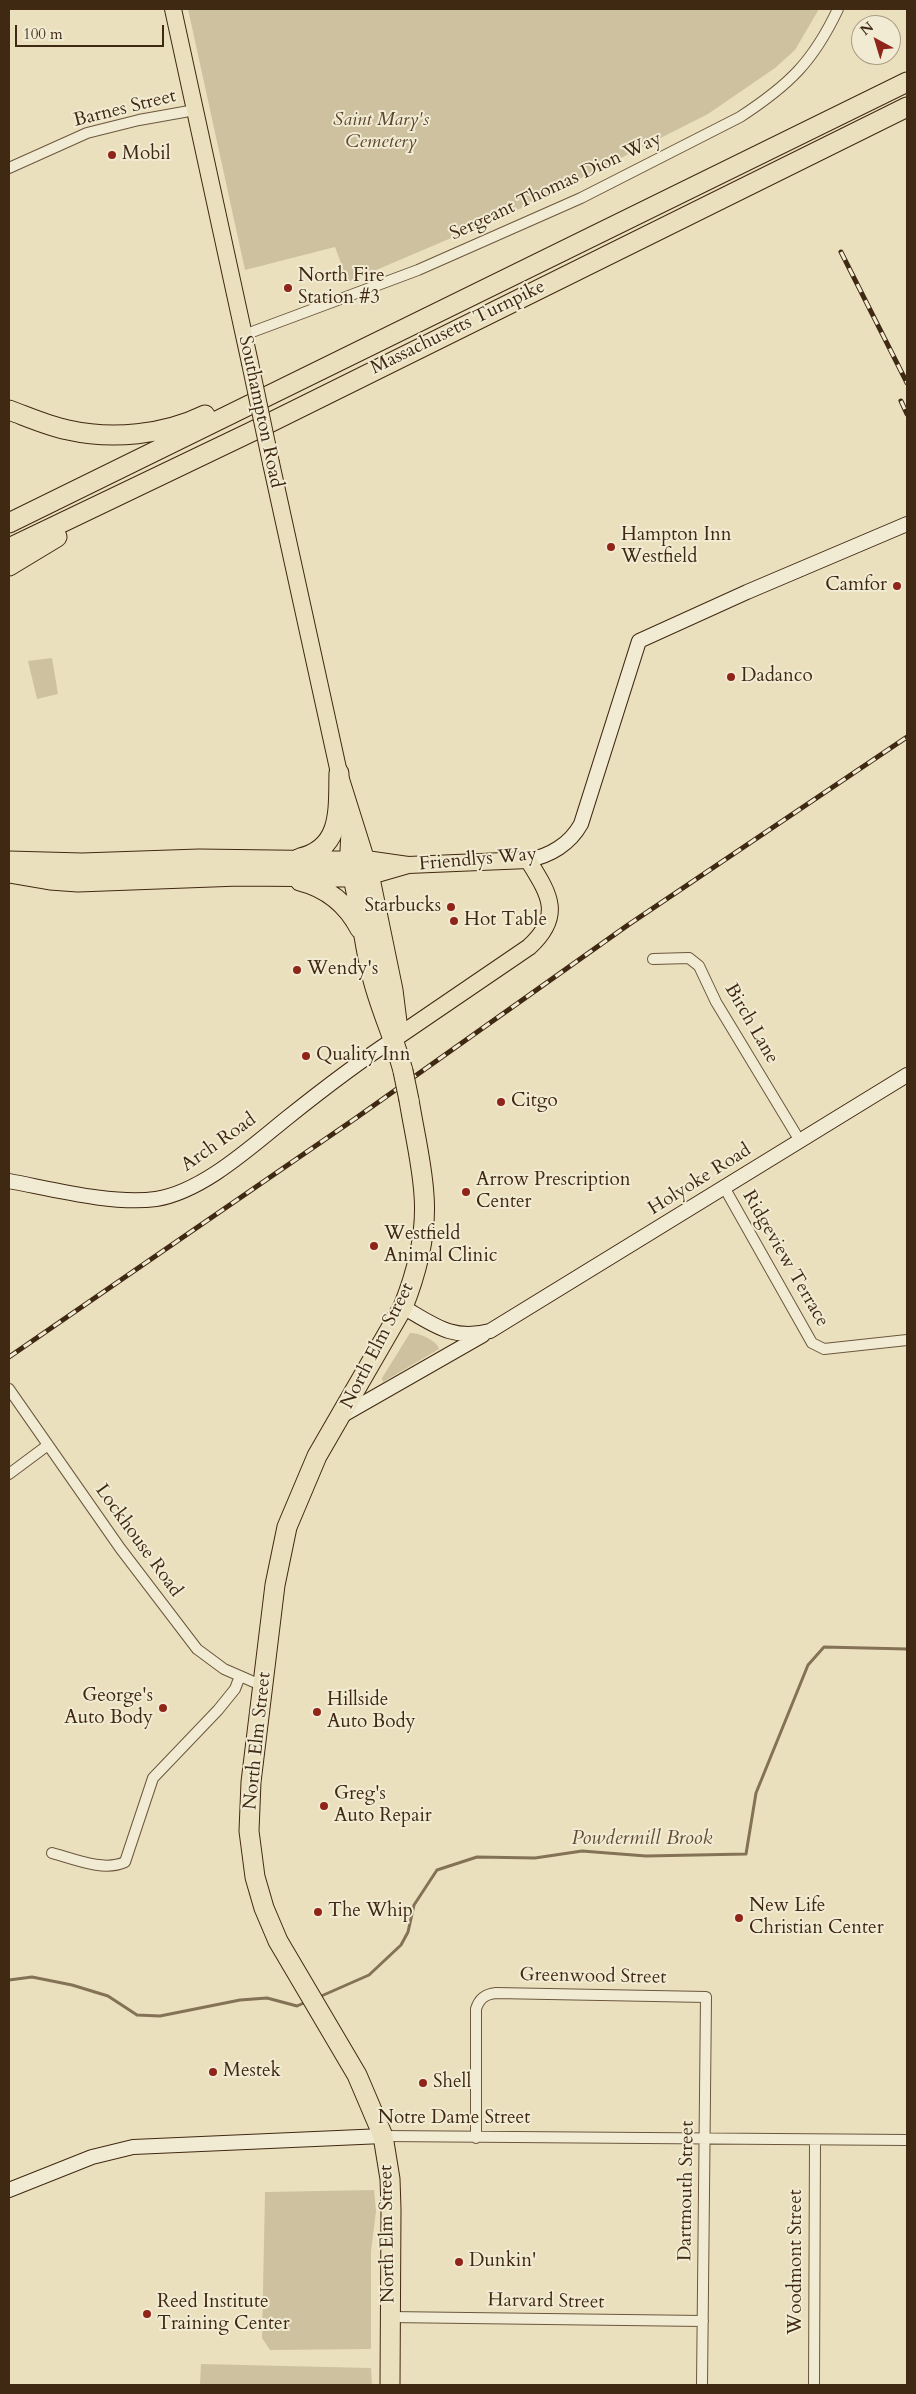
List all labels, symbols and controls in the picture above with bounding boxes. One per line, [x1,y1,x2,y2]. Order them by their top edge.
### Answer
scale bar [18,15,166,47]
north arrow [851,15,901,65]
text: N [856,18,878,40]
text: 100 m [23,24,63,44]
street label: Barnes Street [71,85,179,133]
park label: Saint Mary's Cemetery [333,110,429,154]
street label: Sergeant Thomas Dion Way [446,128,666,246]
place label: Mobil [122,144,171,166]
marker: Mobil [106,149,118,161]
place label: North Fire Station #3 [298,266,385,310]
street label: Massachusetts Turnpike [367,276,549,380]
marker: North Fire Station #3 [282,282,294,294]
street label: Southampton Road [233,334,287,490]
place label: Hampton Inn Westfield [621,525,732,569]
marker: Hampton Inn Westfield [605,541,617,553]
place label: Camfor [825,575,887,597]
marker: Camfor [891,580,903,592]
place label: Dadanco [741,666,813,688]
marker: Dadanco [725,671,737,683]
street label: Friendlys Way [418,843,538,877]
place label: Starbucks [365,896,441,918]
marker: Starbucks [445,901,457,913]
place label: Hot Table [464,910,547,932]
marker: Hot Table [448,915,460,927]
place label: Wendy's [307,959,378,981]
marker: Wendy's [291,964,303,976]
street label: Birch Lane [719,980,783,1068]
place label: Quality Inn [316,1045,410,1067]
marker: Quality Inn [300,1050,312,1062]
place label: Citgo [511,1091,558,1113]
marker: Citgo [495,1096,507,1108]
street label: Arch Road [177,1109,261,1177]
street label: Holyoke Road [644,1139,756,1221]
place label: Arrow Prescription Center [476,1170,631,1214]
marker: Arrow Prescription Center [460,1186,472,1198]
street label: Ridgeview Terrace [737,1187,833,1331]
place label: Westfield Animal Clinic [384,1224,497,1268]
marker: Westfield Animal Clinic [368,1240,380,1252]
street label: North Elm Street [336,1279,420,1413]
street label: Lockhouse Road [90,1480,186,1602]
street label: North Elm Street [239,1671,277,1811]
place label: George's Auto Body [64,1686,153,1730]
place label: Hillside Auto Body [327,1690,416,1734]
marker: George's Auto Body [157,1702,169,1714]
marker: Hillside Auto Body [311,1706,323,1718]
place label: Greg's Auto Repair [334,1784,432,1828]
marker: Greg's Auto Repair [318,1800,330,1812]
water label: Powdermill Brook [572,1827,712,1851]
place label: New Life Christian Center [749,1896,884,1940]
place label: The Whip [328,1901,413,1923]
marker: The Whip [312,1906,324,1918]
marker: New Life Christian Center [733,1912,745,1924]
street label: Greenwood Street [519,1964,667,1990]
place label: Mestek [223,2061,281,2083]
marker: Mestek [207,2066,219,2078]
place label: Shell [433,2072,471,2094]
marker: Shell [417,2077,429,2089]
street label: Notre Dame Street [378,2108,530,2130]
street label: Dartmouth Street [674,2121,700,2261]
street label: North Elm Street [375,2165,401,2303]
street label: Woodmont Street [786,2189,808,2335]
place label: Dunkin' [469,2251,536,2273]
marker: Dunkin' [453,2256,465,2268]
street label: Harvard Street [487,2290,605,2314]
place label: Reed Institute Training Center [157,2292,290,2336]
marker: Reed Institute Training Center [141,2308,153,2320]

